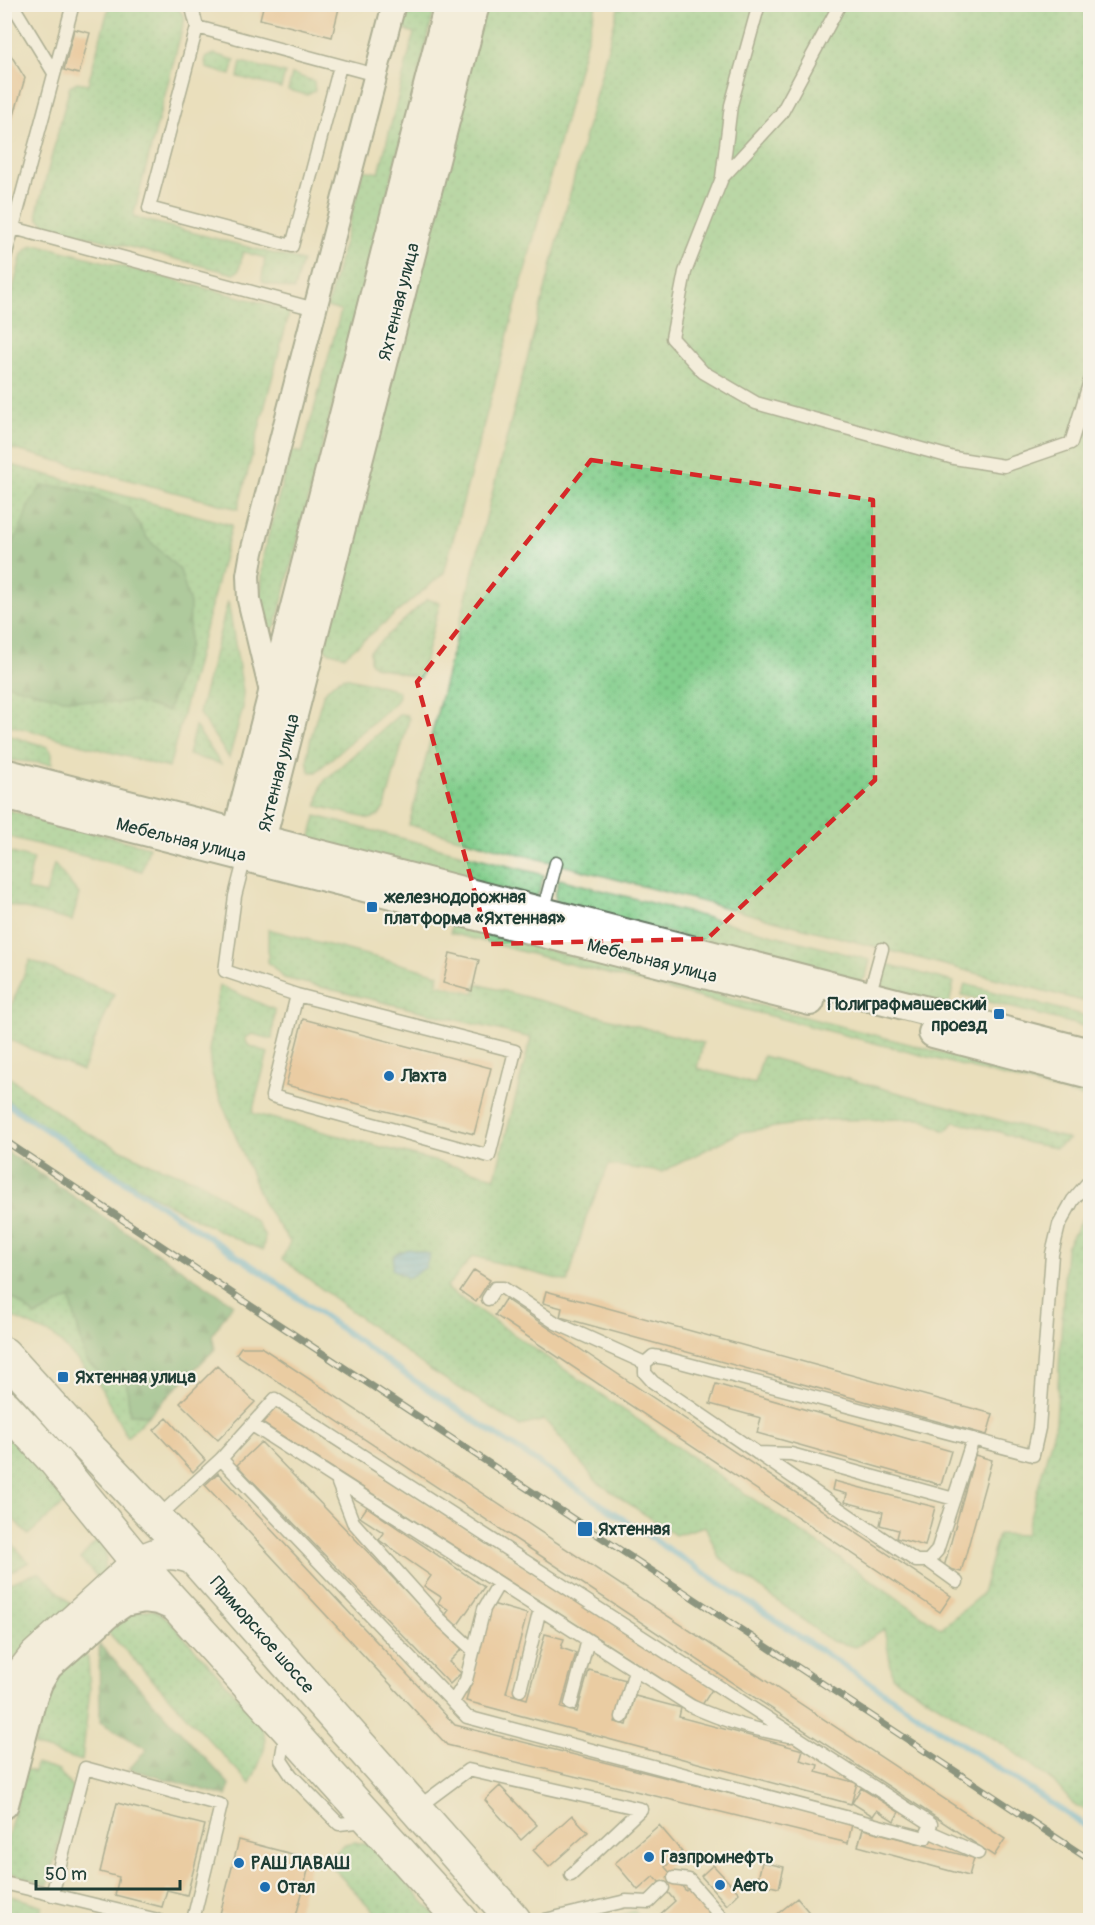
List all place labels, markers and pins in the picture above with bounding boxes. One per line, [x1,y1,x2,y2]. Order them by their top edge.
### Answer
place label: железнодорожная платформа «Яхтенная» [383,886,566,930]
marker: железнодорожная платформа «Яхтенная» [365,900,379,914]
place label: Полиграфмашевский проезд [828,993,987,1037]
marker: Полиграфмашевский проезд [992,1007,1006,1021]
place label: Лахта [400,1065,447,1088]
marker: Лахта [382,1069,396,1083]
place label: Яхтенная улица [75,1366,196,1389]
marker: Яхтенная улица [56,1370,70,1384]
place label: Яхтенная [598,1518,670,1541]
marker: Яхтенная [576,1520,594,1538]
place label: Газпромнефть [661,1846,774,1869]
marker: Газпромнефть [642,1850,656,1864]
place label: РАШ ЛАВАШ [251,1852,350,1875]
marker: РАШ ЛАВАШ [232,1856,246,1870]
place label: Aero [732,1874,769,1897]
place label: Отал [277,1876,315,1899]
marker: Aero [713,1878,727,1892]
marker: Отал [258,1880,272,1894]

